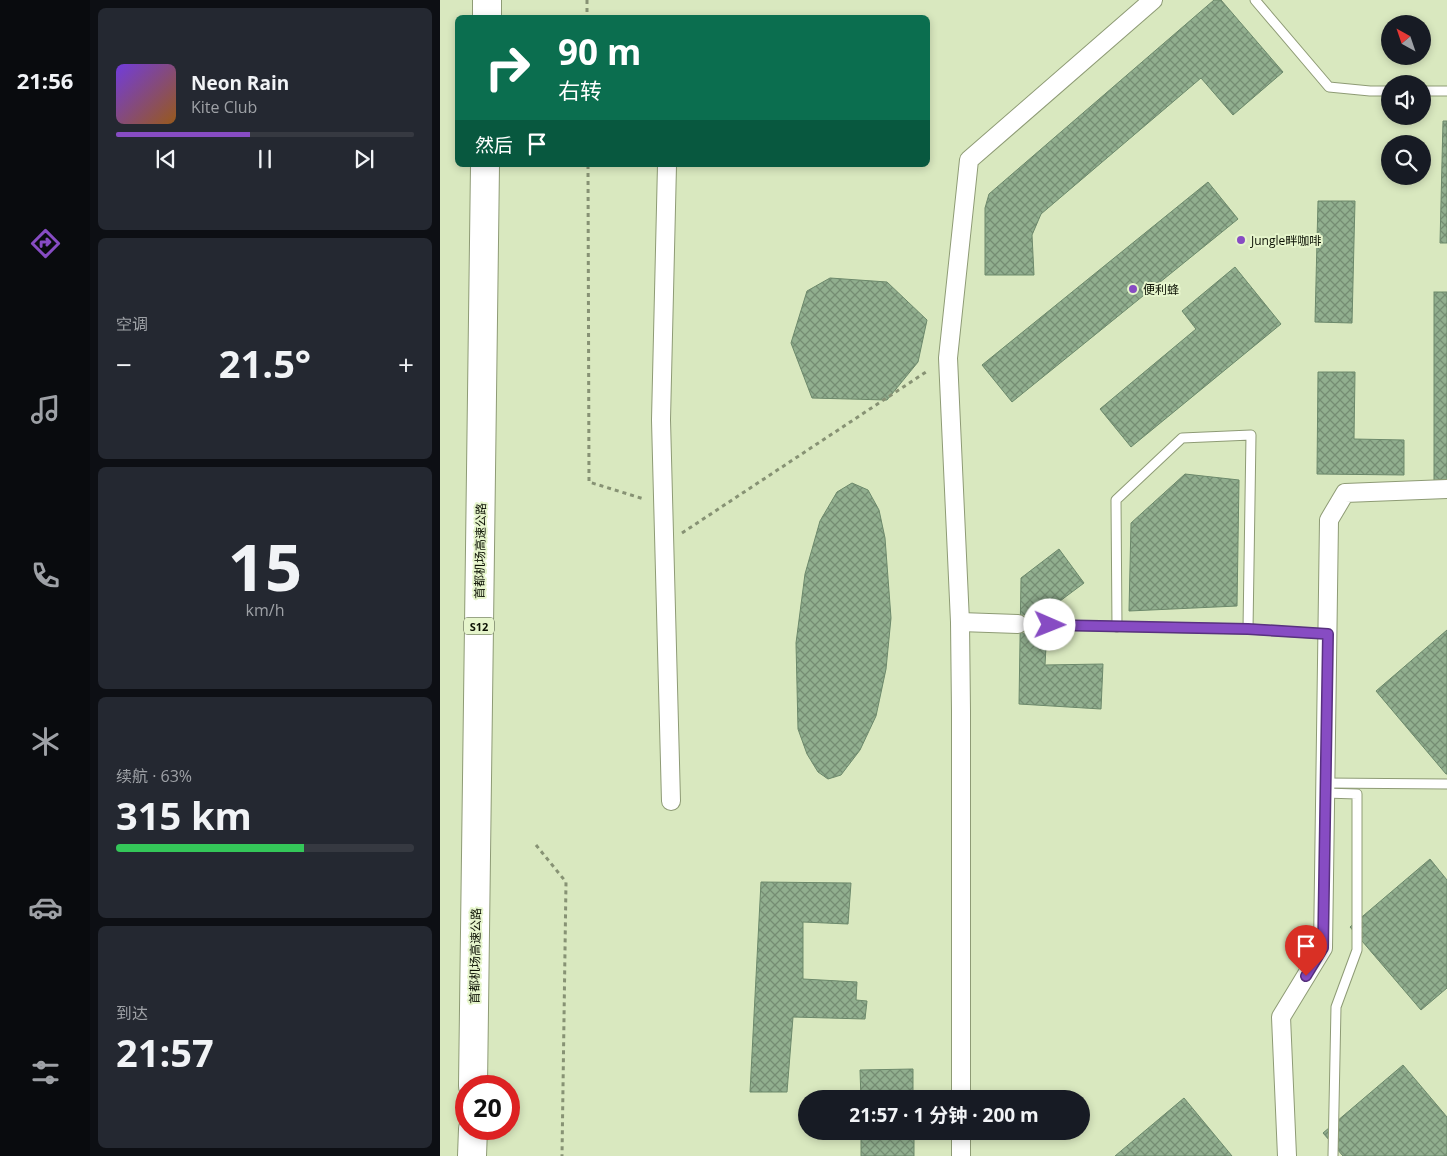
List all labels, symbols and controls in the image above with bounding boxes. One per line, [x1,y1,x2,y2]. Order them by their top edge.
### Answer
north arrow [1381,15,1431,65]
map controls [1381,15,1431,185]
text: 90 m [558,28,641,75]
icon: right [475,35,540,100]
text: 21:56 [17,65,73,95]
text: Neon Rain [191,70,289,96]
text: 右转 [558,75,602,105]
button: sound [1381,75,1431,125]
text: Kite Club [191,96,257,118]
icon: arrive [523,130,551,158]
text: 然后 [475,132,513,158]
button: search [1381,135,1431,185]
icon: previous [152,145,180,173]
icon: pause [251,145,279,173]
icon: next [350,145,378,173]
icon: directions [28,226,63,261]
place label: Jungle畔咖啡 [1250,232,1321,249]
marker: Jungle畔咖啡 [1235,234,1247,246]
place label: 便利蜂 [1143,281,1179,298]
marker: 便利蜂 [1127,283,1139,295]
text: 空调 [116,313,148,335]
text: 21.5° [219,337,311,389]
text: − [116,345,132,383]
text: + [398,345,414,383]
icon: music [28,392,63,427]
street label: 首都机场高速公路 [471,503,489,599]
text: 15 [228,522,302,610]
icon: phone [28,558,63,593]
position arrow [1023,598,1075,650]
text: km/h [246,599,284,621]
road number: S12 [464,618,494,634]
icon: climate [28,724,63,759]
text: 续航 · 63% [116,765,192,787]
text: 315 km [116,789,252,841]
icon: car [28,890,63,925]
street label: 首都机场高速公路 [466,908,484,1004]
pin [1285,925,1327,976]
icon: arrive [1292,932,1320,960]
text: 到达 [116,1002,148,1024]
text: 21:57 [116,1026,214,1078]
icon: filters [28,1055,63,1090]
speed limit sign: 20 [455,1075,520,1140]
text: 21:57 · 1 分钟 · 200 m [849,1102,1039,1128]

